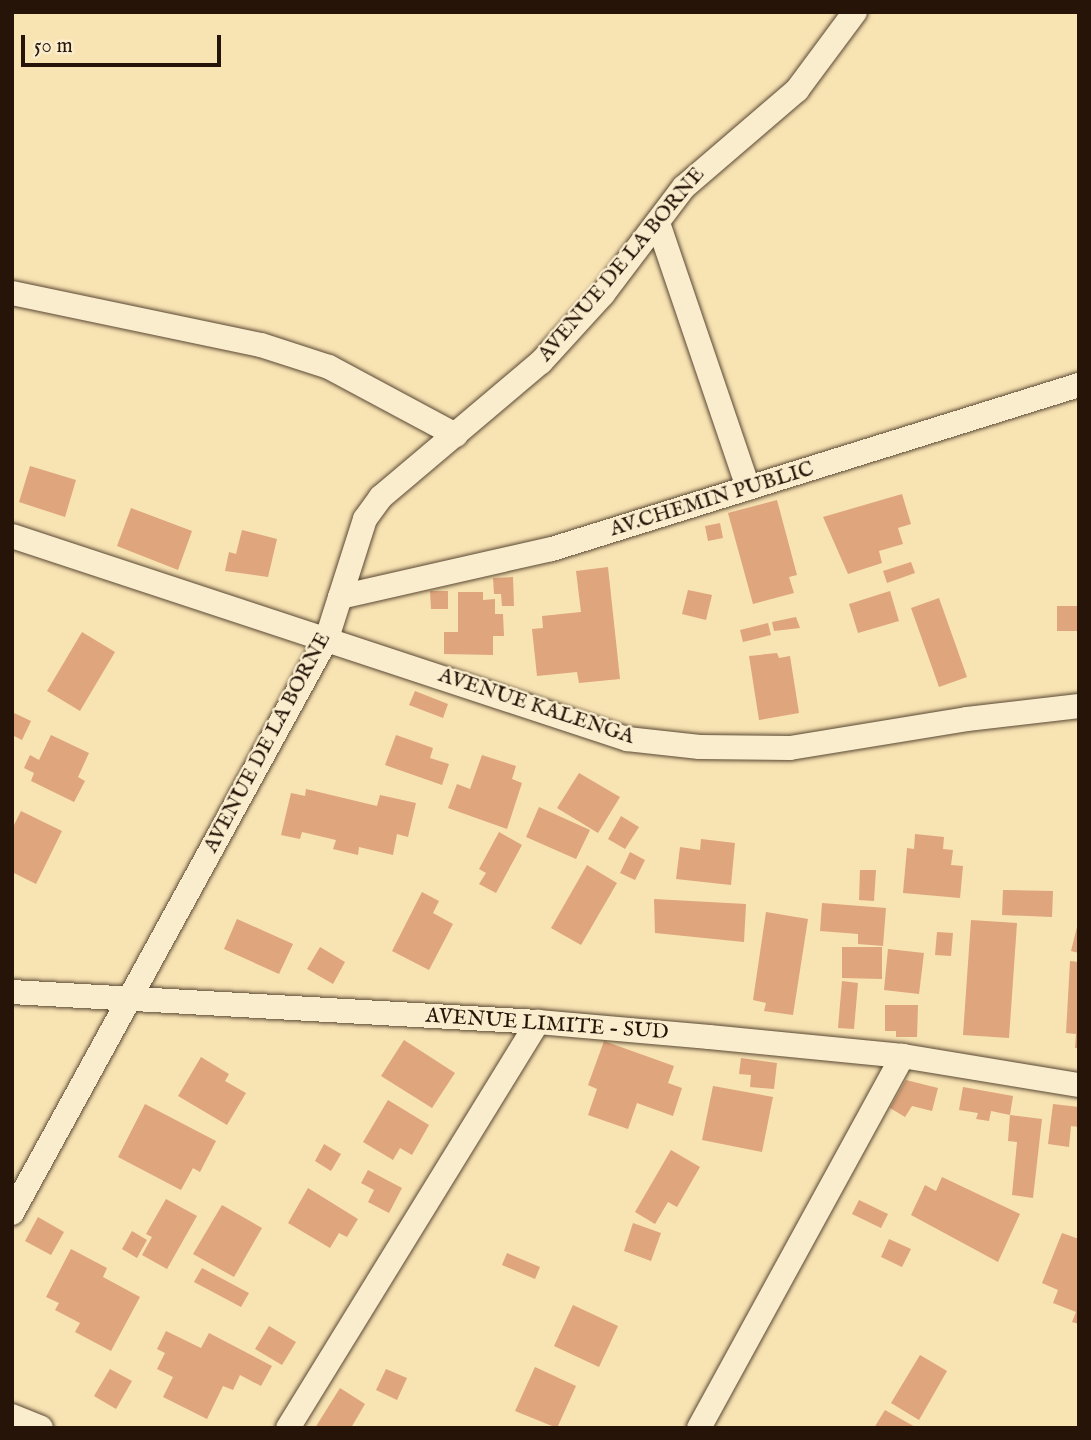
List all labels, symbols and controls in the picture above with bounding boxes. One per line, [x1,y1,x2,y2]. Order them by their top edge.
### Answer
scale bar [24,21,224,65]
text: 50 m [34,33,73,60]
street label: AVENUE DE LA BORNE [533,163,711,367]
street label: AV.CHEMIN PUBLIC [607,457,817,543]
street label: AVENUE DE LA BORNE [199,629,337,857]
street label: AVENUE KALENGA [435,663,637,751]
street label: AVENUE LIMITE - SUD [425,1004,669,1046]

